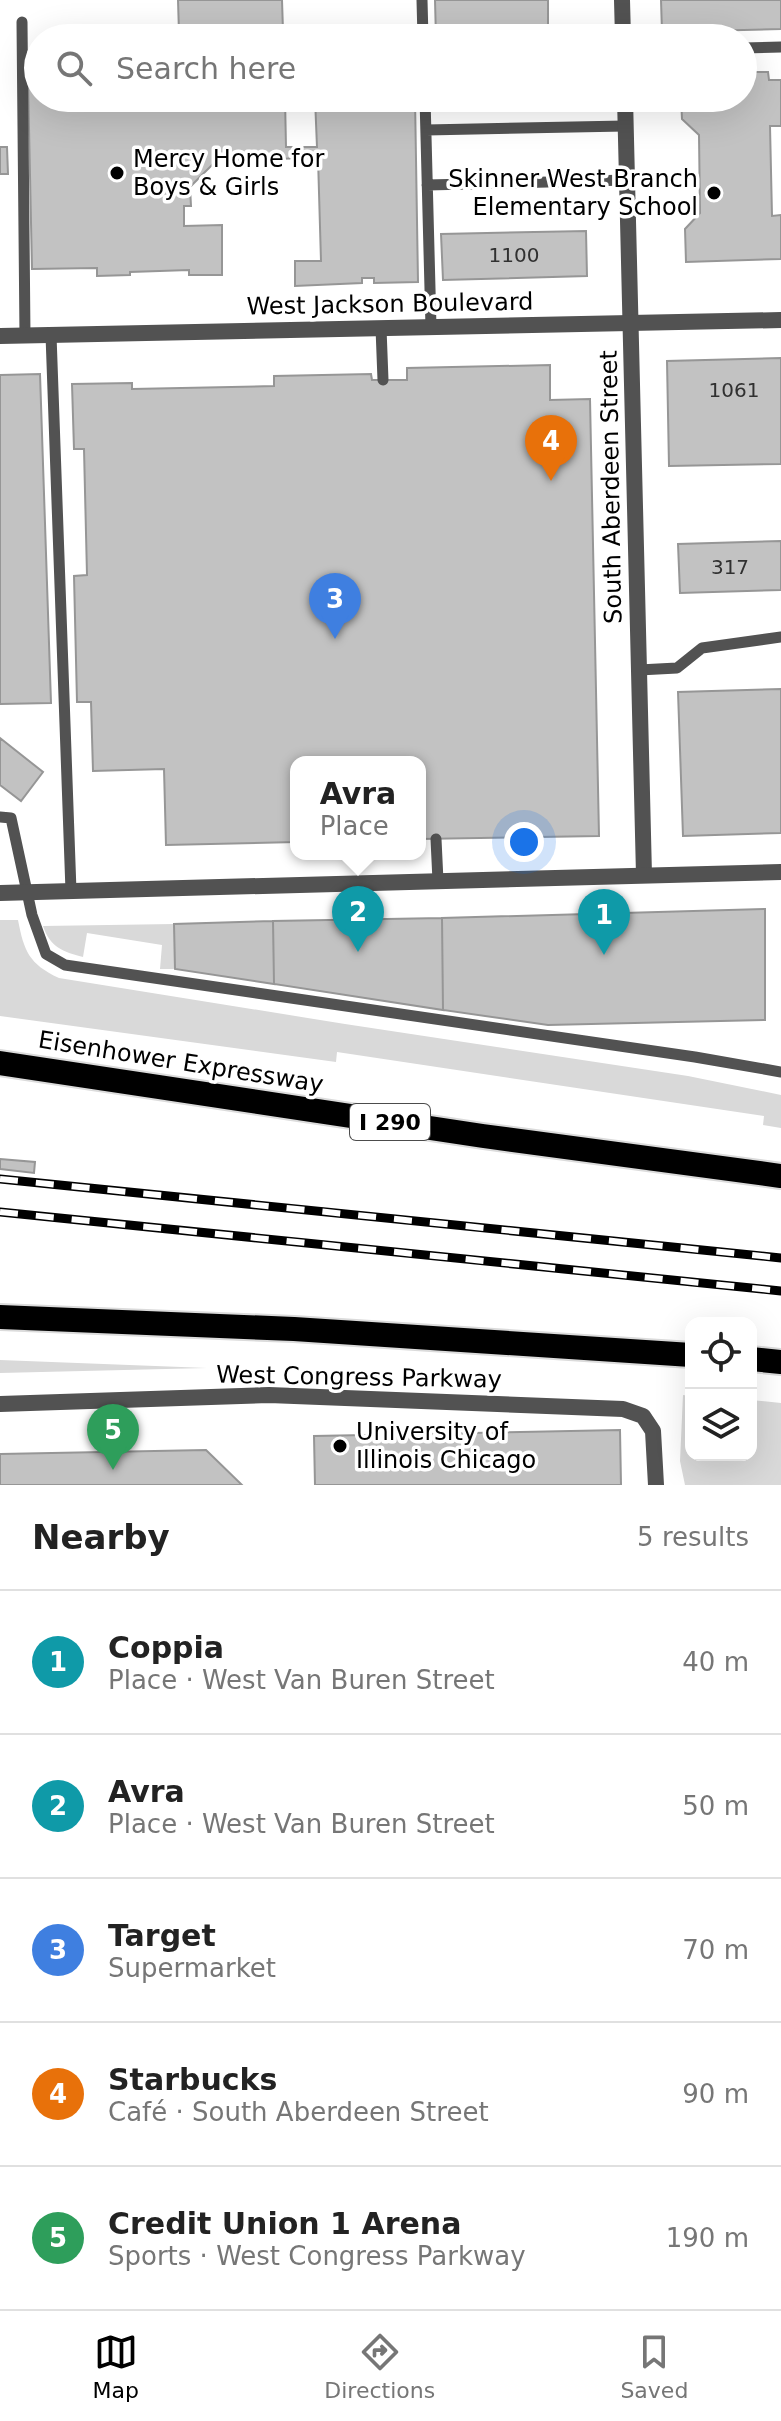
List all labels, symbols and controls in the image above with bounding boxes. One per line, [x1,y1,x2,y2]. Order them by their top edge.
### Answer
search box [24,24,757,112]
icon: search [52,46,96,90]
text: Search here [116,51,296,86]
place label: Mercy Home for Boys & Girls [133,145,324,201]
marker: Mercy Home for Boys & Girls [108,164,126,182]
place label: Skinner West Branch Elementary School [448,165,698,221]
marker: Skinner West Branch Elementary School [705,184,723,202]
house number: 1100 [489,243,539,267]
street label: West Jackson Boulevard [246,287,534,321]
street label: South Aberdeen Street [595,350,627,624]
house number: 1061 [709,378,759,402]
pin: 4 [525,415,577,481]
house number: 317 [711,555,749,579]
pin: 3 [309,573,361,639]
popup [290,756,426,860]
text: Avra [320,776,396,811]
text: Place [320,811,389,841]
your location [504,822,544,862]
pin: 2 [332,886,384,952]
pin: 1 [578,889,630,955]
street label: Eisenhower Expressway [36,1026,326,1098]
road number: I 290 [350,1104,430,1140]
map controls [685,1317,757,1461]
button: locate [685,1317,757,1389]
street label: West Congress Parkway [216,1361,502,1393]
button: layers [685,1389,757,1461]
pin: 5 [87,1404,139,1470]
place label: University of Illinois Chicago [356,1418,536,1474]
marker: University of Illinois Chicago [331,1437,349,1455]
text: Nearby [32,1517,170,1557]
text: 5 results [637,1522,749,1552]
text: Coppia [108,1630,224,1665]
text: 1 [49,1647,67,1677]
text: 40 m [682,1647,749,1677]
text: Place · West Van Buren Street [108,1665,495,1695]
text: Avra [108,1774,185,1809]
text: 2 [49,1791,67,1821]
text: 50 m [682,1791,749,1821]
text: Place · West Van Buren Street [108,1809,495,1839]
text: Target [108,1918,216,1953]
text: 3 [49,1935,67,1965]
text: 70 m [682,1935,749,1965]
text: Supermarket [108,1953,276,1983]
text: Starbucks [108,2062,277,2097]
text: 4 [49,2079,67,2109]
text: 90 m [682,2079,749,2109]
text: Café · South Aberdeen Street [108,2097,489,2127]
text: Credit Union 1 Arena [108,2206,461,2241]
text: 5 [49,2223,67,2253]
text: 190 m [666,2223,749,2253]
text: Sports · West Congress Parkway [108,2241,526,2271]
tab: Map [93,2330,139,2403]
tab: Directions [324,2330,435,2403]
tab: Saved [620,2330,688,2403]

